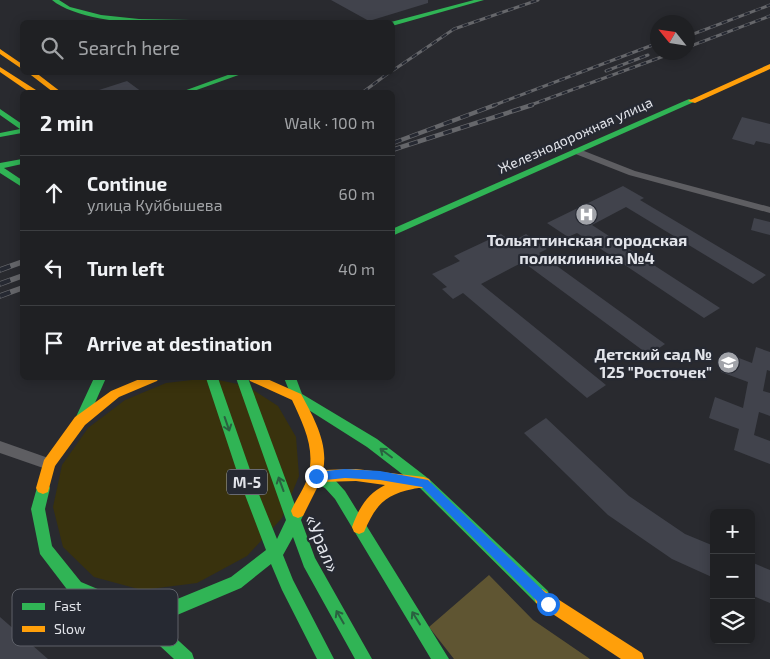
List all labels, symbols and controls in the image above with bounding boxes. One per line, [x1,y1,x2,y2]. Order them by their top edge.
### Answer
north arrow [650,15,695,60]
search box [20,20,395,75]
icon: search [38,34,66,62]
text: Search here [78,36,180,59]
street label: Железнодорожная улица [495,93,655,177]
text: 2 min [40,110,94,135]
text: Walk · 100 m [284,113,375,132]
text: Continue [87,172,167,195]
icon: ahead [40,179,68,207]
text: 60 m [339,184,375,203]
text: улица Куйбышева [87,195,223,214]
hospital icon: Тольяттинская городская поликлиника №4 [575,203,599,227]
place label: Тольяттинская городская поликлиника №4 [487,230,687,267]
icon: left [40,254,68,282]
text: Turn left [87,257,164,280]
text: 40 m [338,259,375,278]
icon: arrive [40,329,68,357]
text: Arrive at destination [87,332,272,355]
place label: Детский сад № 125 "Росточек" [594,344,712,381]
school or university icon: Детский сад № 125 "Росточек" [716,350,740,374]
one-way arrow [223,416,232,431]
one-way arrow [379,448,392,459]
route end [305,465,328,488]
road number: М-5 [227,470,267,494]
one-way arrow [276,476,285,492]
map controls [710,509,755,644]
button: + [710,509,755,554]
street label: «Урал» [301,511,345,575]
button: − [710,554,755,599]
legend [12,589,178,646]
route start [537,593,560,616]
text: Fast [54,597,81,614]
button: layers [710,599,755,644]
one-way arrow [335,610,345,624]
one-way arrow [410,611,420,625]
text: Slow [54,620,86,637]

